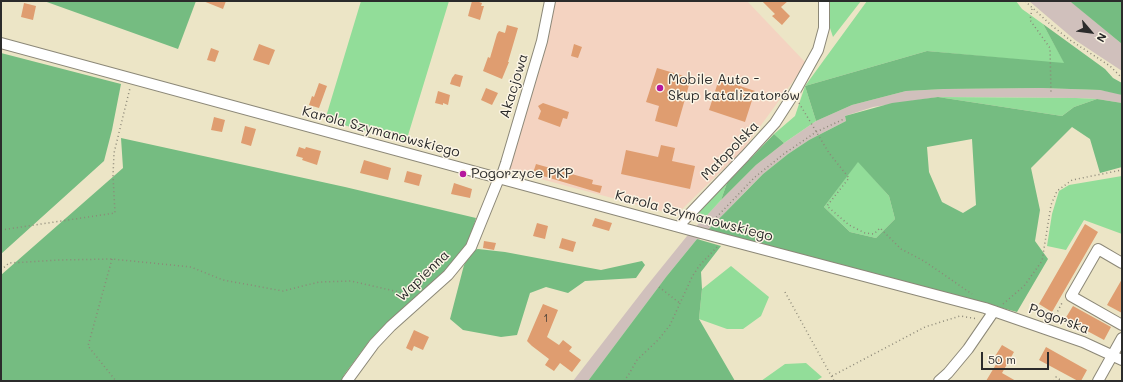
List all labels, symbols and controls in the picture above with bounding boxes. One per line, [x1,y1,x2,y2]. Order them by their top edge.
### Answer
north arrow [1071,12,1111,52]
text: N [1093,31,1111,45]
street label: Akacjowa [496,52,532,120]
place label: Mobile Auto - Skup katalizatorów [668,72,800,104]
marker: Mobile Auto - Skup katalizatorów [655,83,665,93]
street label: Karola Szymanowskiego [300,103,462,161]
street label: Małopolska [698,118,762,184]
place label: Pogorzyce PKP [471,166,573,182]
marker: Pogorzyce PKP [458,169,468,179]
street label: Karola Szymanowskiego [613,187,775,245]
street label: Wapienna [393,247,453,305]
street label: Pogorska [1026,300,1092,338]
house number: 1 [543,311,549,325]
scale bar [983,344,1051,370]
text: 50 m [988,351,1016,367]

